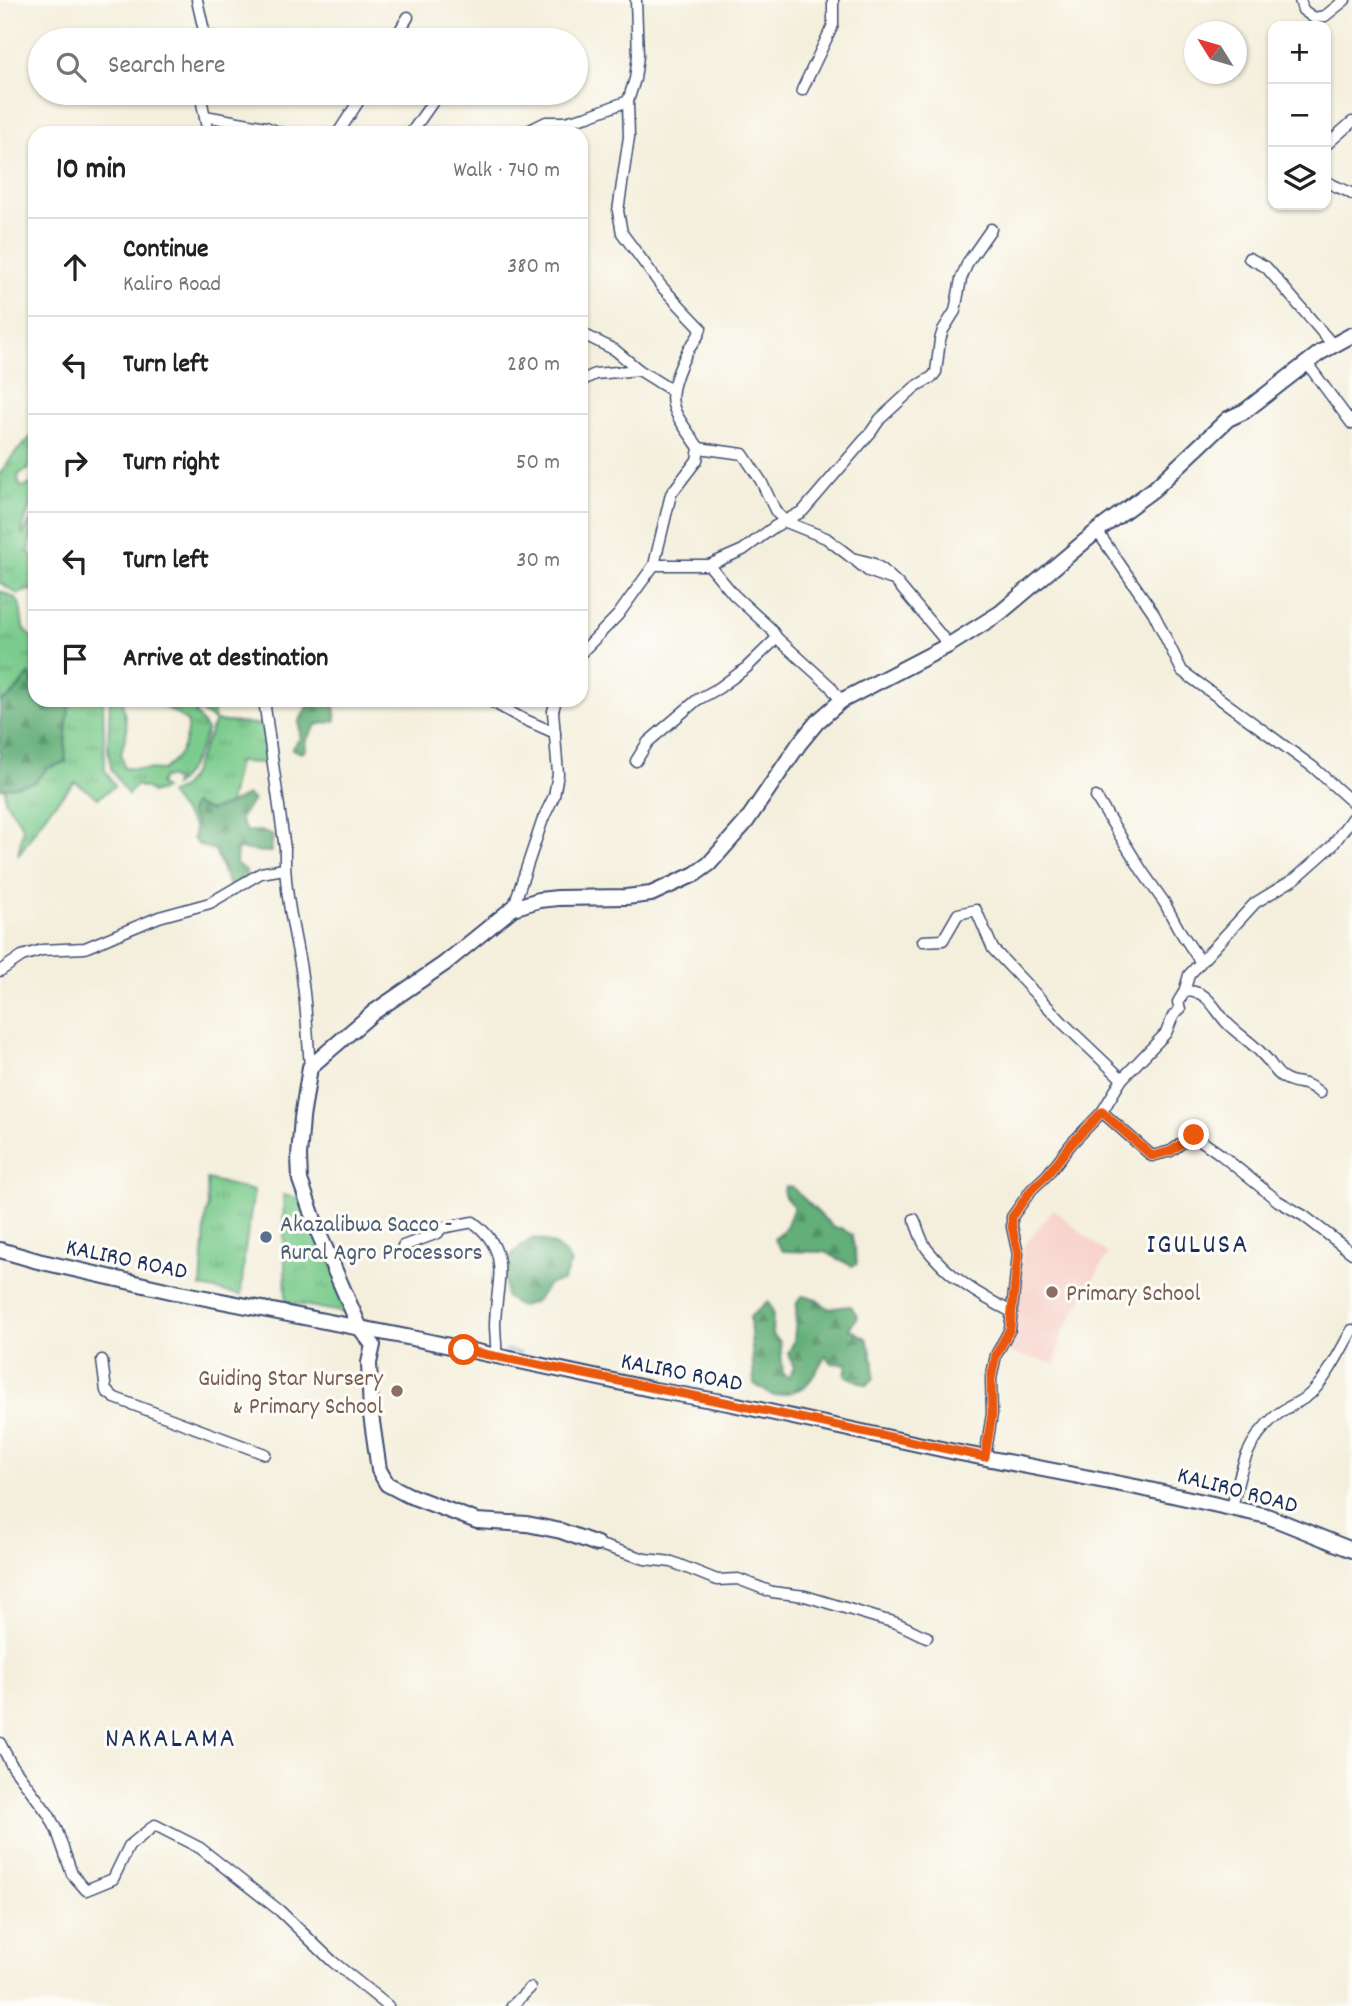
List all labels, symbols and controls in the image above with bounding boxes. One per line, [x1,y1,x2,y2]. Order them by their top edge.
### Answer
north arrow [1184,21,1247,84]
map controls [1268,21,1331,210]
button: + [1268,21,1331,84]
search box [28,28,588,105]
icon: search [52,48,90,86]
text: Search here [108,48,226,85]
button: − [1268,84,1331,147]
button: layers [1268,147,1331,210]
text: 10 min [56,150,126,193]
text: Walk · 740 m [453,155,560,188]
text: Continue [123,232,208,269]
icon: ahead [56,248,94,286]
text: 380 m [507,251,560,284]
text: Kaliro Road [123,269,221,302]
icon: left [56,346,94,384]
text: Turn left [123,347,209,384]
text: 280 m [507,349,560,382]
icon: right [56,444,94,482]
text: Turn right [123,445,220,482]
text: 50 m [516,447,560,480]
icon: left [56,542,94,580]
text: Turn left [123,543,209,580]
text: 30 m [516,545,560,578]
icon: arrive [56,640,94,678]
text: Arrive at destination [123,641,328,678]
route end [1178,1119,1209,1150]
place label: Akazalibwa Sacco - Rural Agro Processors [280,1209,483,1271]
district label: IGULUSA [1147,1227,1249,1267]
marker: Akazalibwa Sacco - Rural Agro Processors [258,1229,274,1245]
street label: KALIRO ROAD [63,1231,190,1290]
place label: Primary School [1066,1278,1201,1312]
marker: Primary School [1044,1284,1060,1300]
route start [448,1334,479,1365]
street label: KALIRO ROAD [618,1345,745,1402]
place label: Guiding Star Nursery & Primary School [198,1363,384,1425]
marker: Guiding Star Nursery & Primary School [389,1383,405,1399]
street label: KALIRO ROAD [1173,1460,1301,1524]
district label: NAKALAMA [105,1721,237,1761]

